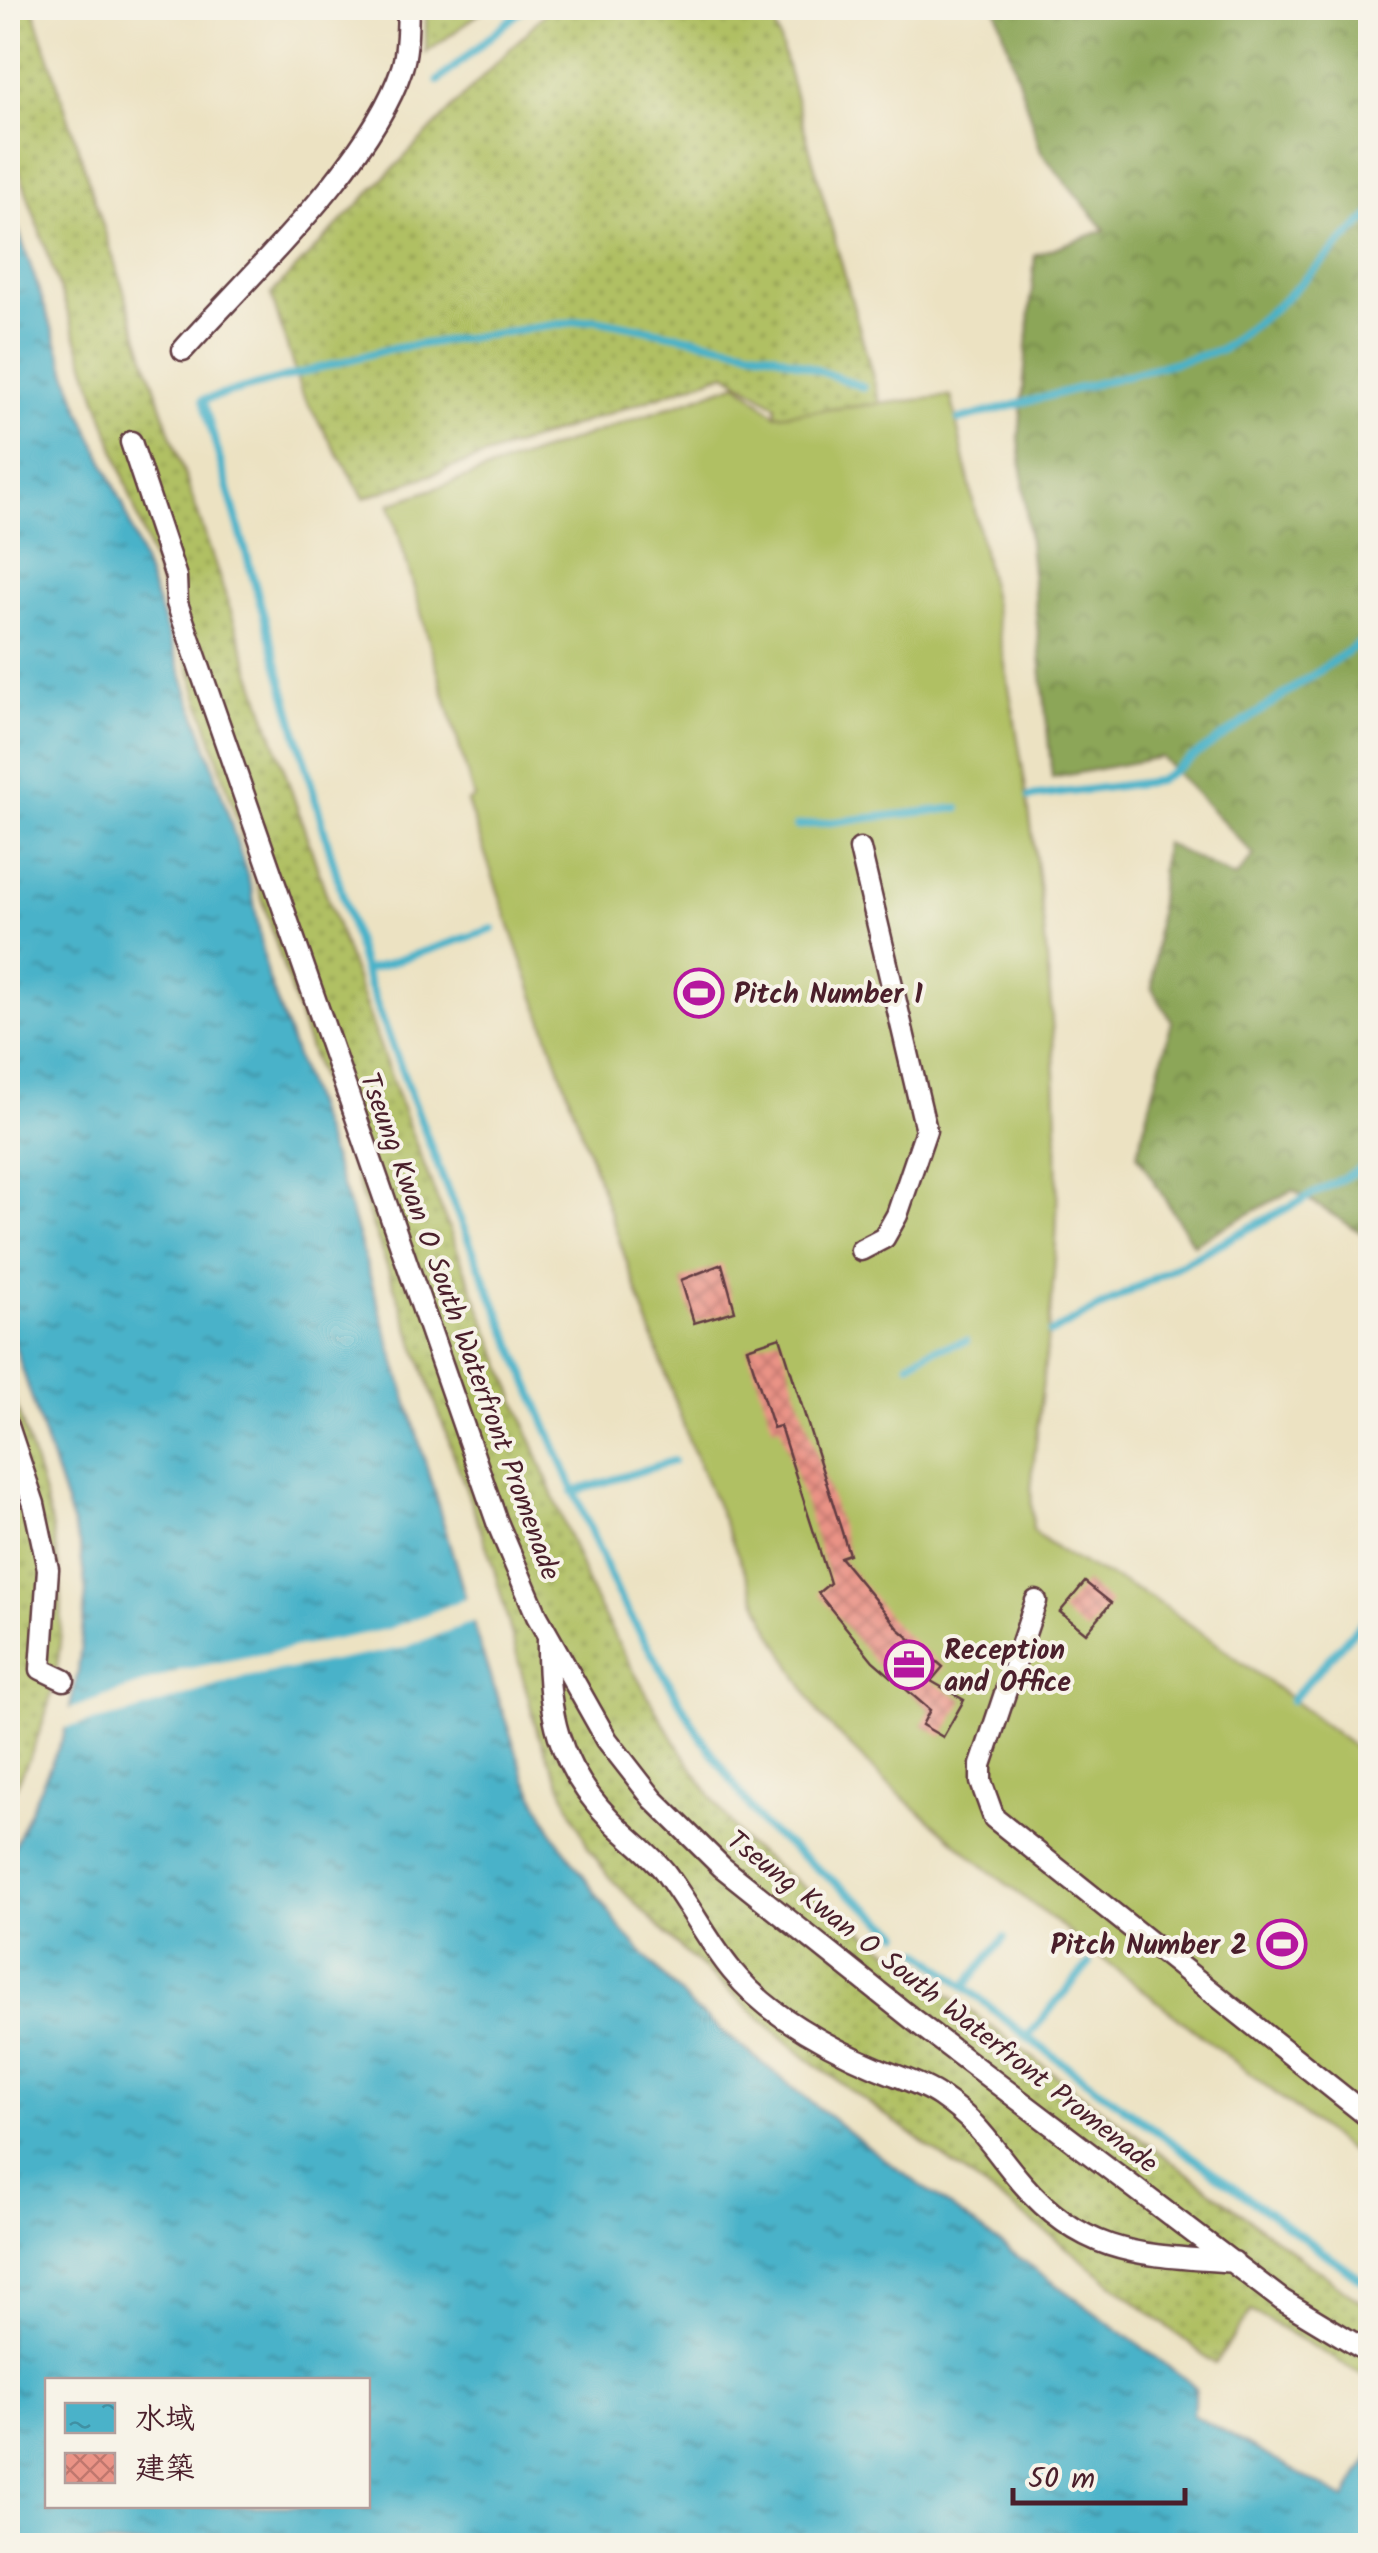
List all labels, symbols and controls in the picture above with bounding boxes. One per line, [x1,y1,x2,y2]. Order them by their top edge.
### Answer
sports icon: Pitch Number 1 [673,967,725,1019]
place label: Pitch Number 1 [734,973,923,1018]
street label: Tseung Kwan O South Waterfront Promenade [346,1067,572,1587]
place label: Reception and Office [944,1629,1071,1706]
office icon: Reception and Office [883,1639,935,1691]
street label: Tseung Kwan O South Waterfront Promenade [716,1820,1167,2186]
sports icon: Pitch Number 2 [1256,1918,1308,1970]
place label: Pitch Number 2 [1050,1924,1247,1969]
legend [45,2378,370,2508]
text: 水域 [135,2396,195,2444]
scale bar [1013,2443,1186,2505]
text: 建築 [135,2446,195,2494]
text: 50 m [1028,2456,1095,2504]

